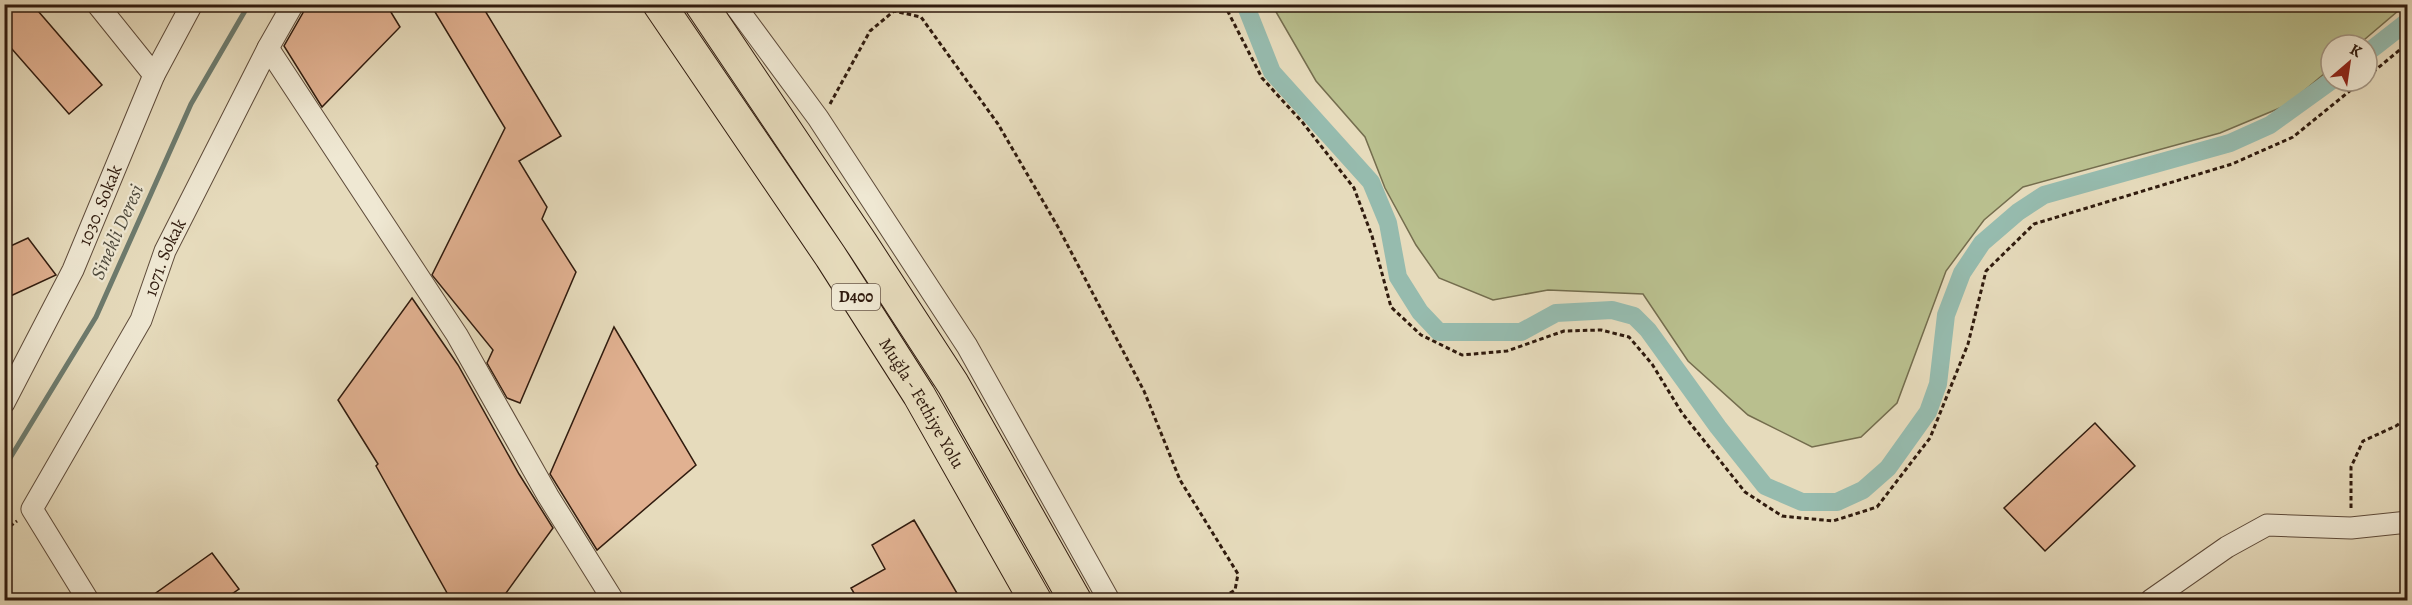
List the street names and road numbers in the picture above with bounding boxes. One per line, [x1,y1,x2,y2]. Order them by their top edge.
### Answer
street label: 1030. Sokak [72,161,127,249]
street label: 1071. Sokak [138,214,192,300]
road number: D400 [832,284,880,310]
street label: Muğla - Fethiye Yolu [874,333,970,473]

